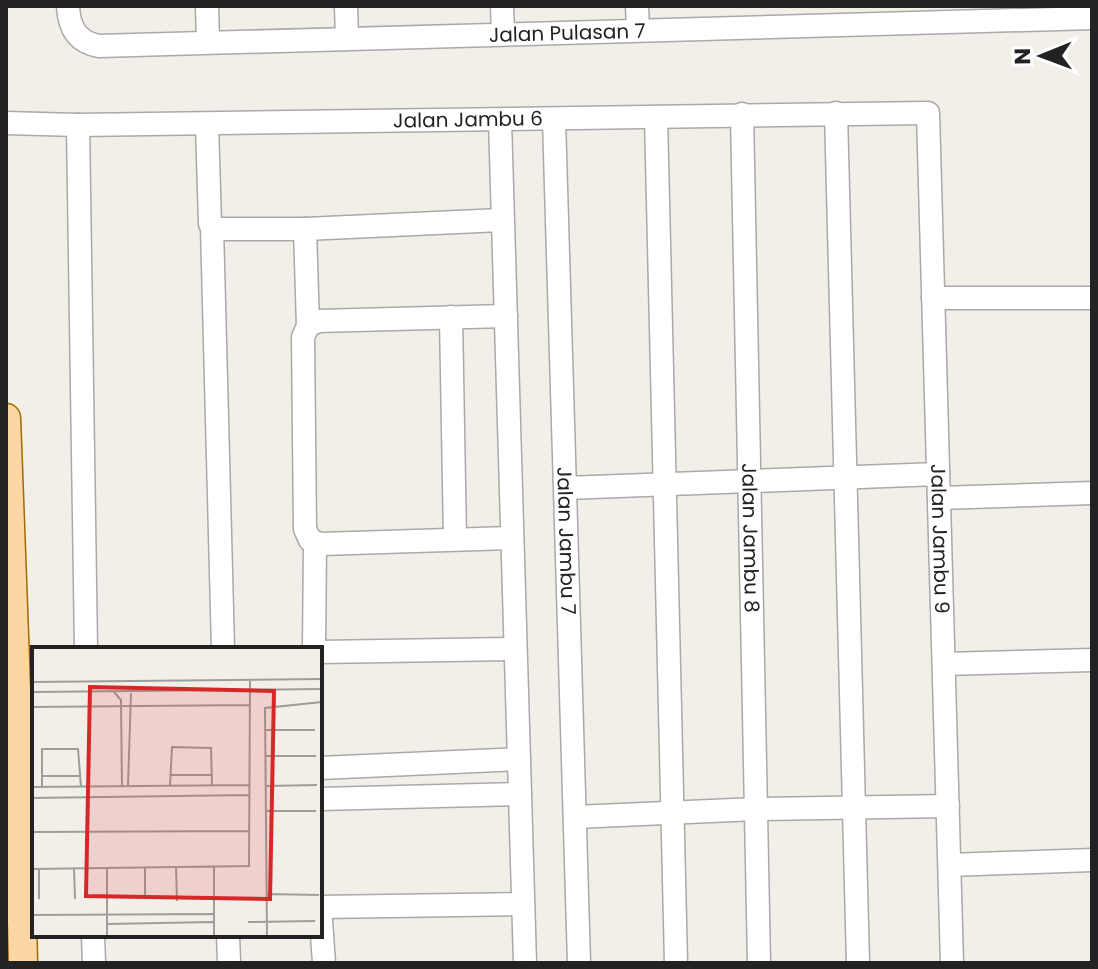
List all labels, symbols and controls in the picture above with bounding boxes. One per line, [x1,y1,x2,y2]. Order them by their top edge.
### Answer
north arrow [1002,16,1082,96]
street label: Jalan Pulasan 7 [488,17,646,49]
text: N [1007,48,1038,65]
street label: Jalan Jambu 6 [393,104,543,135]
street label: Jalan Jambu 8 [735,463,766,613]
street label: Jalan Jambu 9 [924,463,956,614]
street label: Jalan Jambu 7 [550,466,583,615]
inset map [32,647,322,937]

